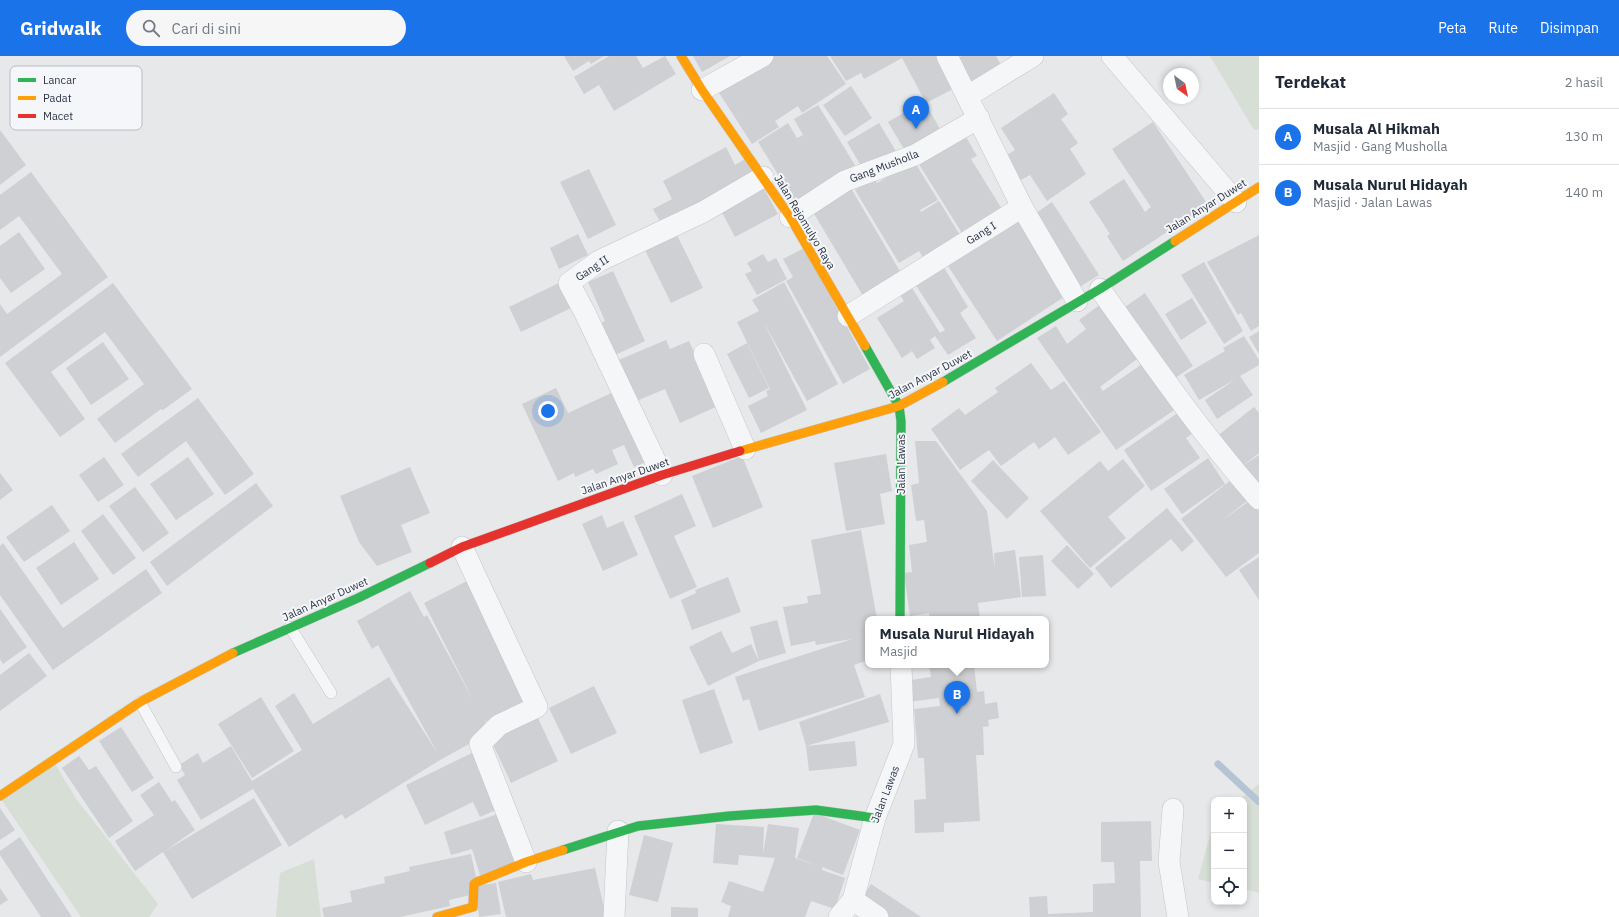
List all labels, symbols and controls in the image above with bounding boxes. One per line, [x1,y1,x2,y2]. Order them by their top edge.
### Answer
search box [126,10,406,46]
text: Gridwalk [20,16,102,40]
icon: search [140,17,162,39]
text: Cari di sini [172,19,241,38]
text: Peta [1438,19,1467,37]
text: Rute [1489,19,1518,37]
text: Disimpan [1540,19,1599,37]
legend [10,66,142,130]
north arrow [1163,68,1199,104]
text: Terdekat [1275,71,1346,93]
text: Lancar [43,73,76,87]
text: 2 hasil [1565,74,1603,91]
text: Padat [43,91,72,105]
pin: A [903,96,929,129]
text: Macet [43,109,73,123]
text: Musala Al Hikmah [1313,119,1440,138]
text: A [1284,128,1292,145]
text: 130 m [1565,128,1603,145]
text: Masjid · Gang Musholla [1313,138,1447,155]
street label: Gang Musholla [847,146,921,186]
street label: Jalan Rejomulyo Raya [771,172,839,272]
text: Musala Nurul Hidayah [1313,175,1468,194]
street label: Jalan Anyar Duwet [1163,176,1249,236]
text: B [1284,184,1292,201]
text: 140 m [1565,184,1603,201]
text: Masjid · Jalan Lawas [1313,194,1432,211]
street label: Gang I [963,218,999,248]
street label: Gang II [573,252,611,284]
street label: Jalan Anyar Duwet [886,346,974,402]
your location [538,401,558,421]
street label: Jalan Lawas [894,434,908,494]
street label: Jalan Anyar Duwet [579,454,671,498]
street label: Jalan Anyar Duwet [280,574,370,624]
popup [865,616,1049,668]
text: Musala Nurul Hidayah [880,624,1034,643]
text: Masjid [880,643,917,660]
pin: B [944,681,970,714]
street label: Jalan Lawas [868,763,902,825]
map controls [1211,797,1247,905]
button: + [1211,797,1247,833]
button: − [1211,833,1247,869]
button: locate [1211,869,1247,905]

